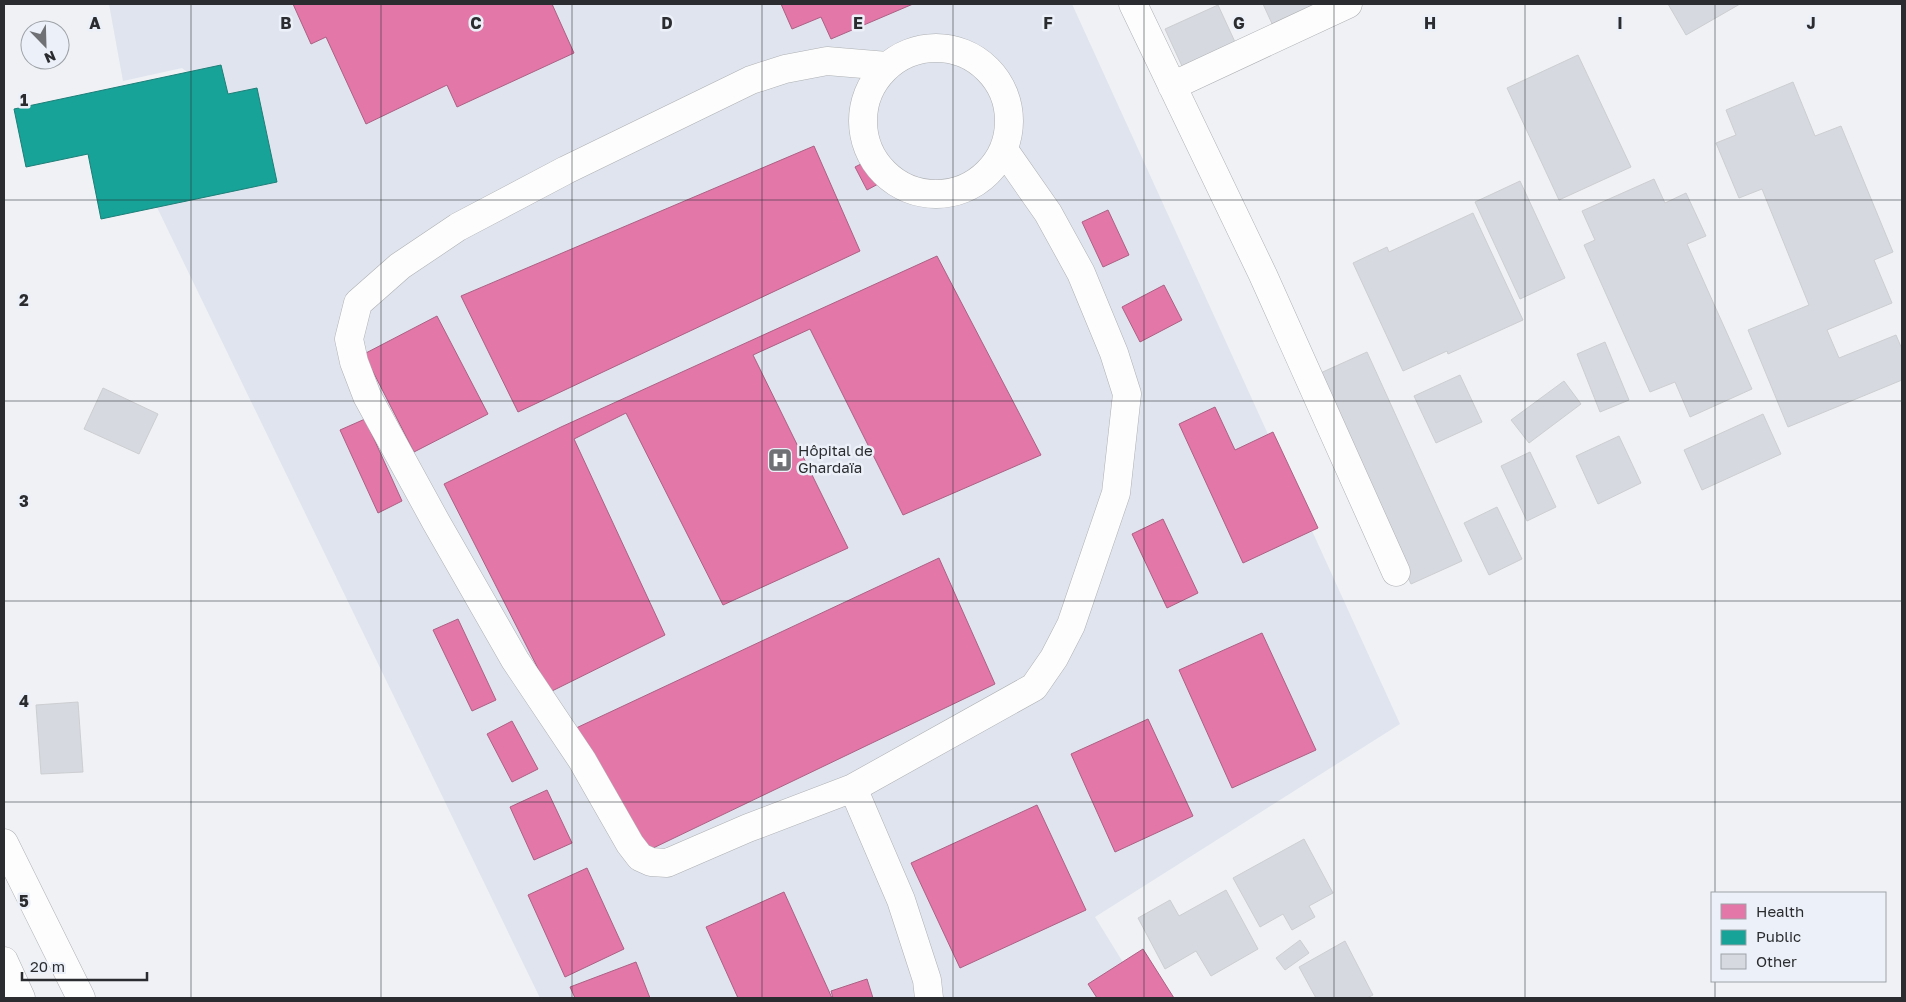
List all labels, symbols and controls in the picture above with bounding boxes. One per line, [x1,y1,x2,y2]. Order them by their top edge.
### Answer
text: A [89,13,101,33]
text: B [280,13,292,33]
text: C [470,13,482,33]
text: D [661,13,673,33]
text: E [853,13,863,33]
text: F [1043,13,1053,33]
text: G [1233,13,1245,33]
text: H [1424,13,1436,33]
text: I [1617,13,1623,33]
text: J [1806,13,1816,33]
north arrow [20,20,70,70]
text: N [42,48,58,67]
text: 1 [20,90,28,110]
text: 2 [19,290,29,310]
place label: Hôpital de Ghardaïa [798,441,873,476]
hospital icon: Hôpital de Ghardaïa [767,447,793,473]
text: 3 [19,491,29,511]
text: 4 [19,691,29,711]
text: 5 [19,891,29,911]
legend [1711,892,1886,982]
text: Health [1756,902,1804,920]
text: Public [1756,927,1801,945]
scale bar [22,950,148,982]
text: Other [1756,952,1797,970]
text: 20 m [30,957,65,975]

